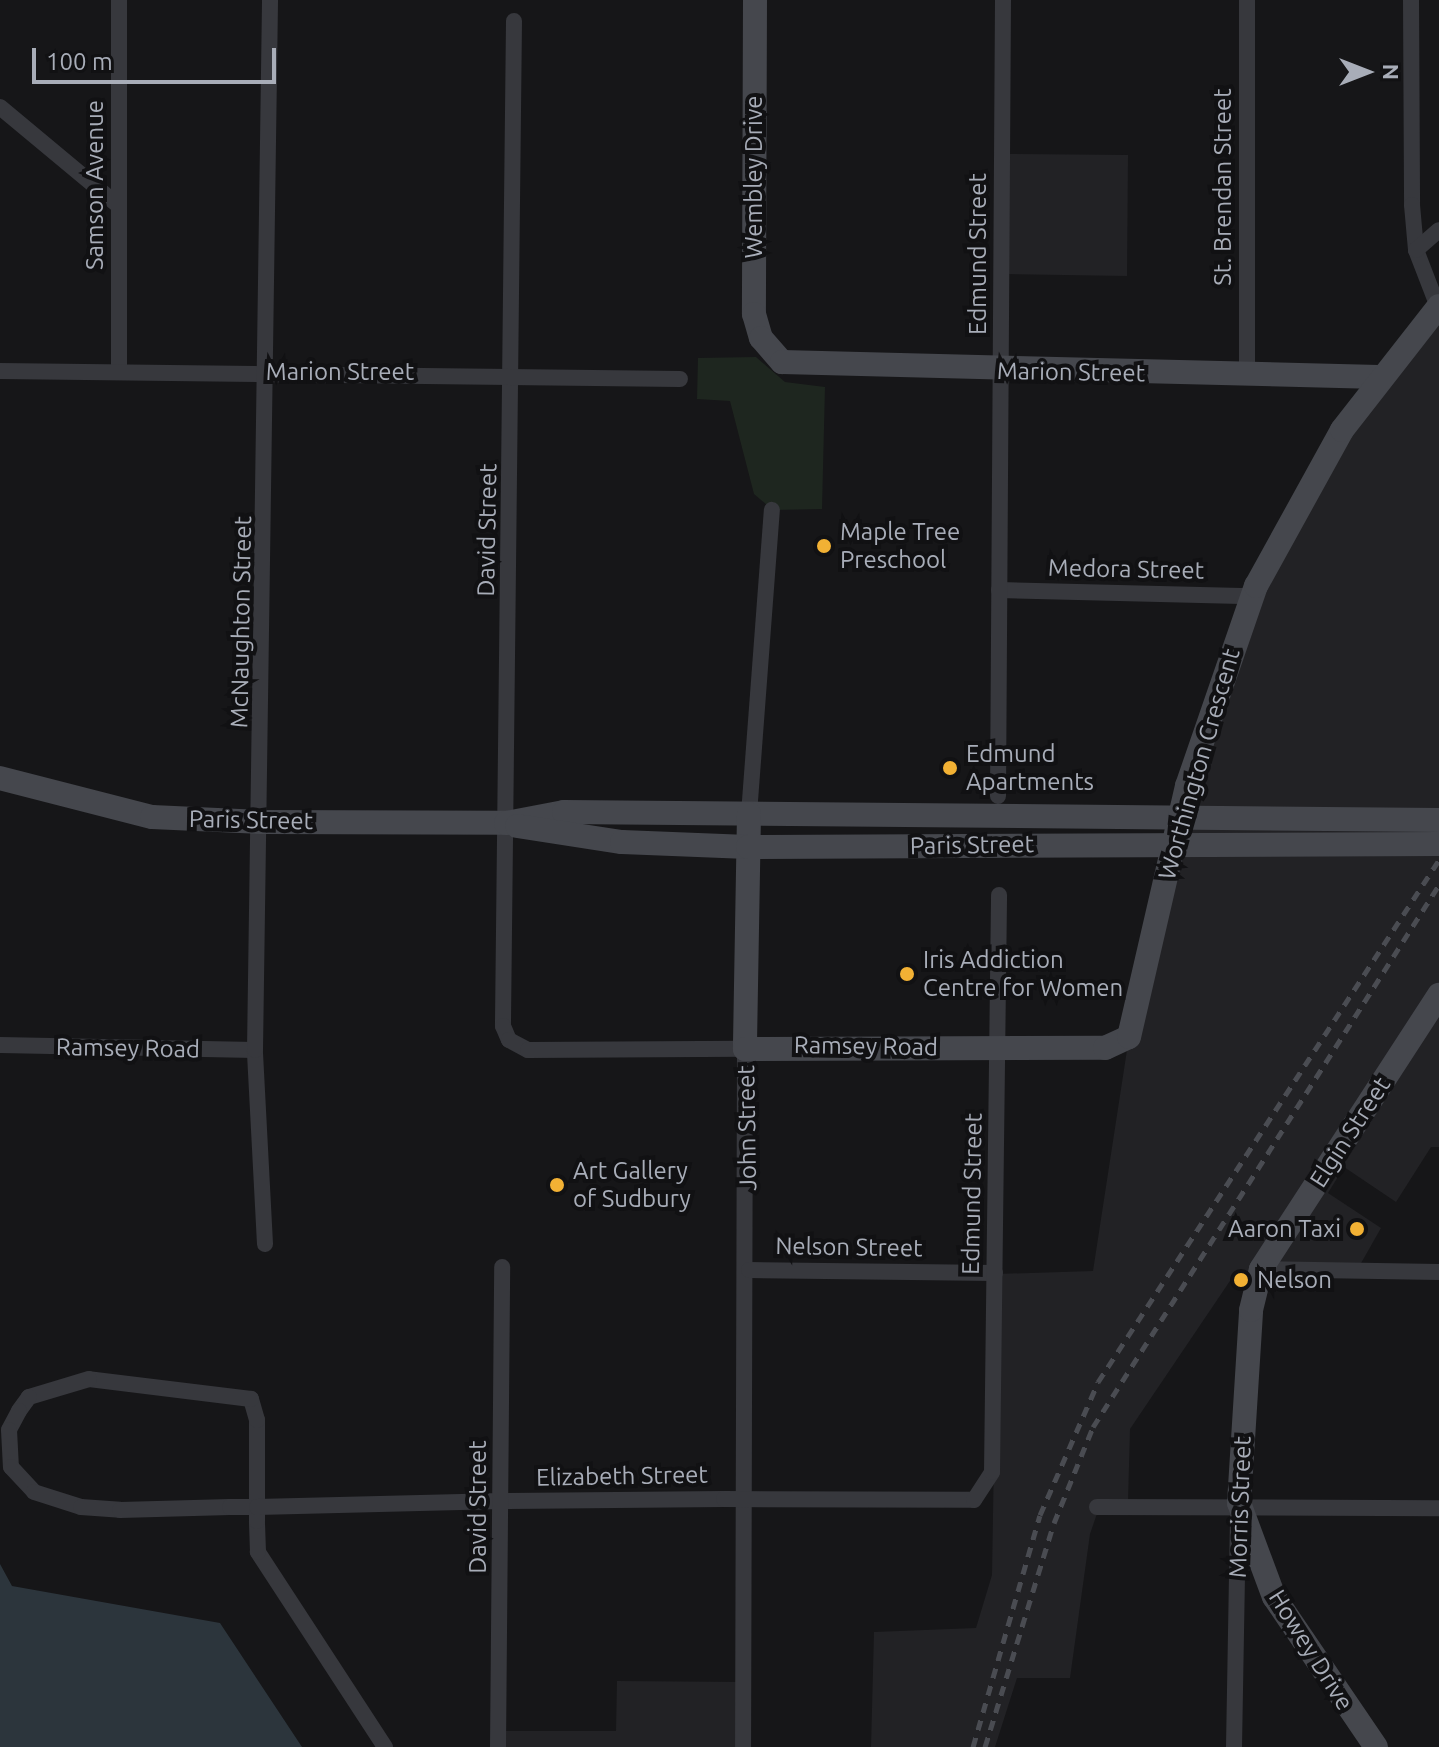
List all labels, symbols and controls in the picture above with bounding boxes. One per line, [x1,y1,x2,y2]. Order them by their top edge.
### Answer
scale bar [36,32,280,82]
north arrow [1327,32,1407,112]
text: 100 m [46,48,113,75]
text: N [1379,64,1404,80]
street label: St. Brendan Street [1209,88,1237,286]
street label: Wembley Drive [740,95,768,259]
street label: Samson Avenue [81,100,109,270]
street label: Edmund Street [964,173,992,335]
street label: Marion Street [997,356,1145,388]
street label: Marion Street [266,358,414,386]
street label: David Street [471,463,503,597]
street label: McNaughton Street [225,516,257,728]
place label: Maple Tree Preschool [840,518,960,574]
marker: Maple Tree Preschool [815,537,833,555]
street label: Medora Street [1048,553,1204,585]
street label: Worthington Crescent [1152,645,1246,883]
place label: Edmund Apartments [966,740,1094,796]
marker: Edmund Apartments [941,759,959,777]
street label: Paris Street [189,805,313,835]
street label: Paris Street [910,830,1034,860]
place label: Iris Addiction Centre for Women [923,946,1123,1002]
marker: Iris Addiction Centre for Women [898,965,916,983]
street label: Ramsey Road [794,1030,938,1062]
street label: Ramsey Road [56,1032,200,1064]
street label: John Street [732,1065,762,1191]
street label: Elgin Street [1304,1071,1396,1193]
street label: Edmund Street [956,1113,988,1275]
place label: Art Gallery of Sudbury [573,1157,691,1213]
marker: Art Gallery of Sudbury [548,1176,566,1194]
place label: Aaron Taxi [1228,1215,1341,1243]
marker: Aaron Taxi [1348,1220,1366,1238]
street label: Nelson Street [775,1231,923,1263]
place label: Nelson [1257,1266,1332,1294]
marker: Nelson [1232,1271,1250,1289]
street label: Morris Street [1223,1436,1257,1578]
street label: David Street [464,1440,492,1574]
street label: Elizabeth Street [536,1460,708,1492]
street label: Howey Drive [1263,1585,1359,1715]

